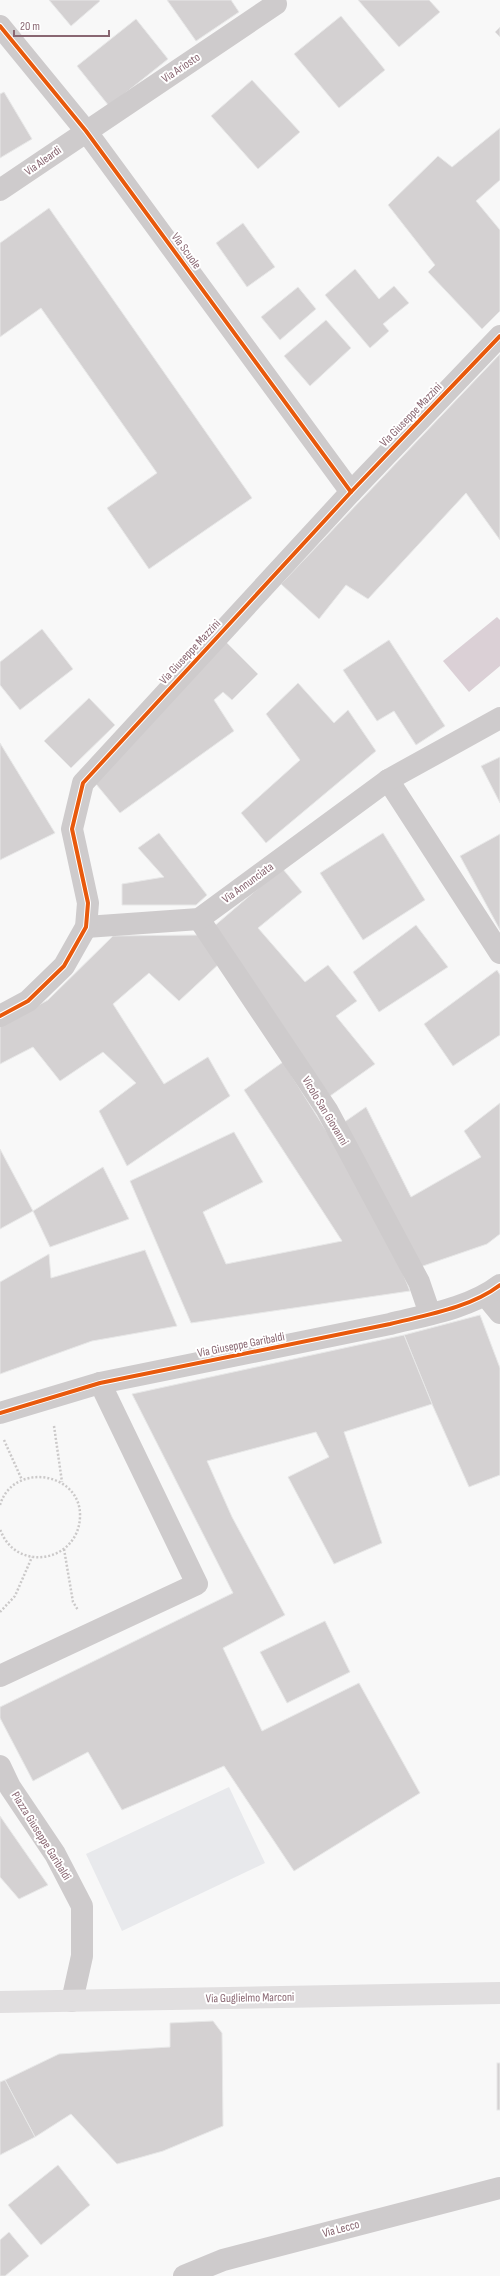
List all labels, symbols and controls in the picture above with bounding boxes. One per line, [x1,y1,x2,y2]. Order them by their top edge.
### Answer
scale bar [14,12,109,38]
text: 20 m [20,19,40,34]
street label: Via Ariosto [159,50,203,86]
street label: Via Aleardi [22,143,64,179]
street label: Via Scuole [168,230,204,272]
street label: Via Giuseppe Mazzini [377,380,445,450]
street label: Via Giuseppe Mazzini [156,616,224,688]
street label: Via Annunciata [219,859,277,907]
street label: Vicolo San Giovanni [298,1074,352,1148]
street label: Via Giuseppe Garibaldi [196,1329,286,1361]
street label: Piazza Giuseppe Garibaldi [8,1789,74,1883]
street label: Via Guglielmo Marconi [206,1990,294,2006]
street label: Via Lecco [321,2217,361,2241]

